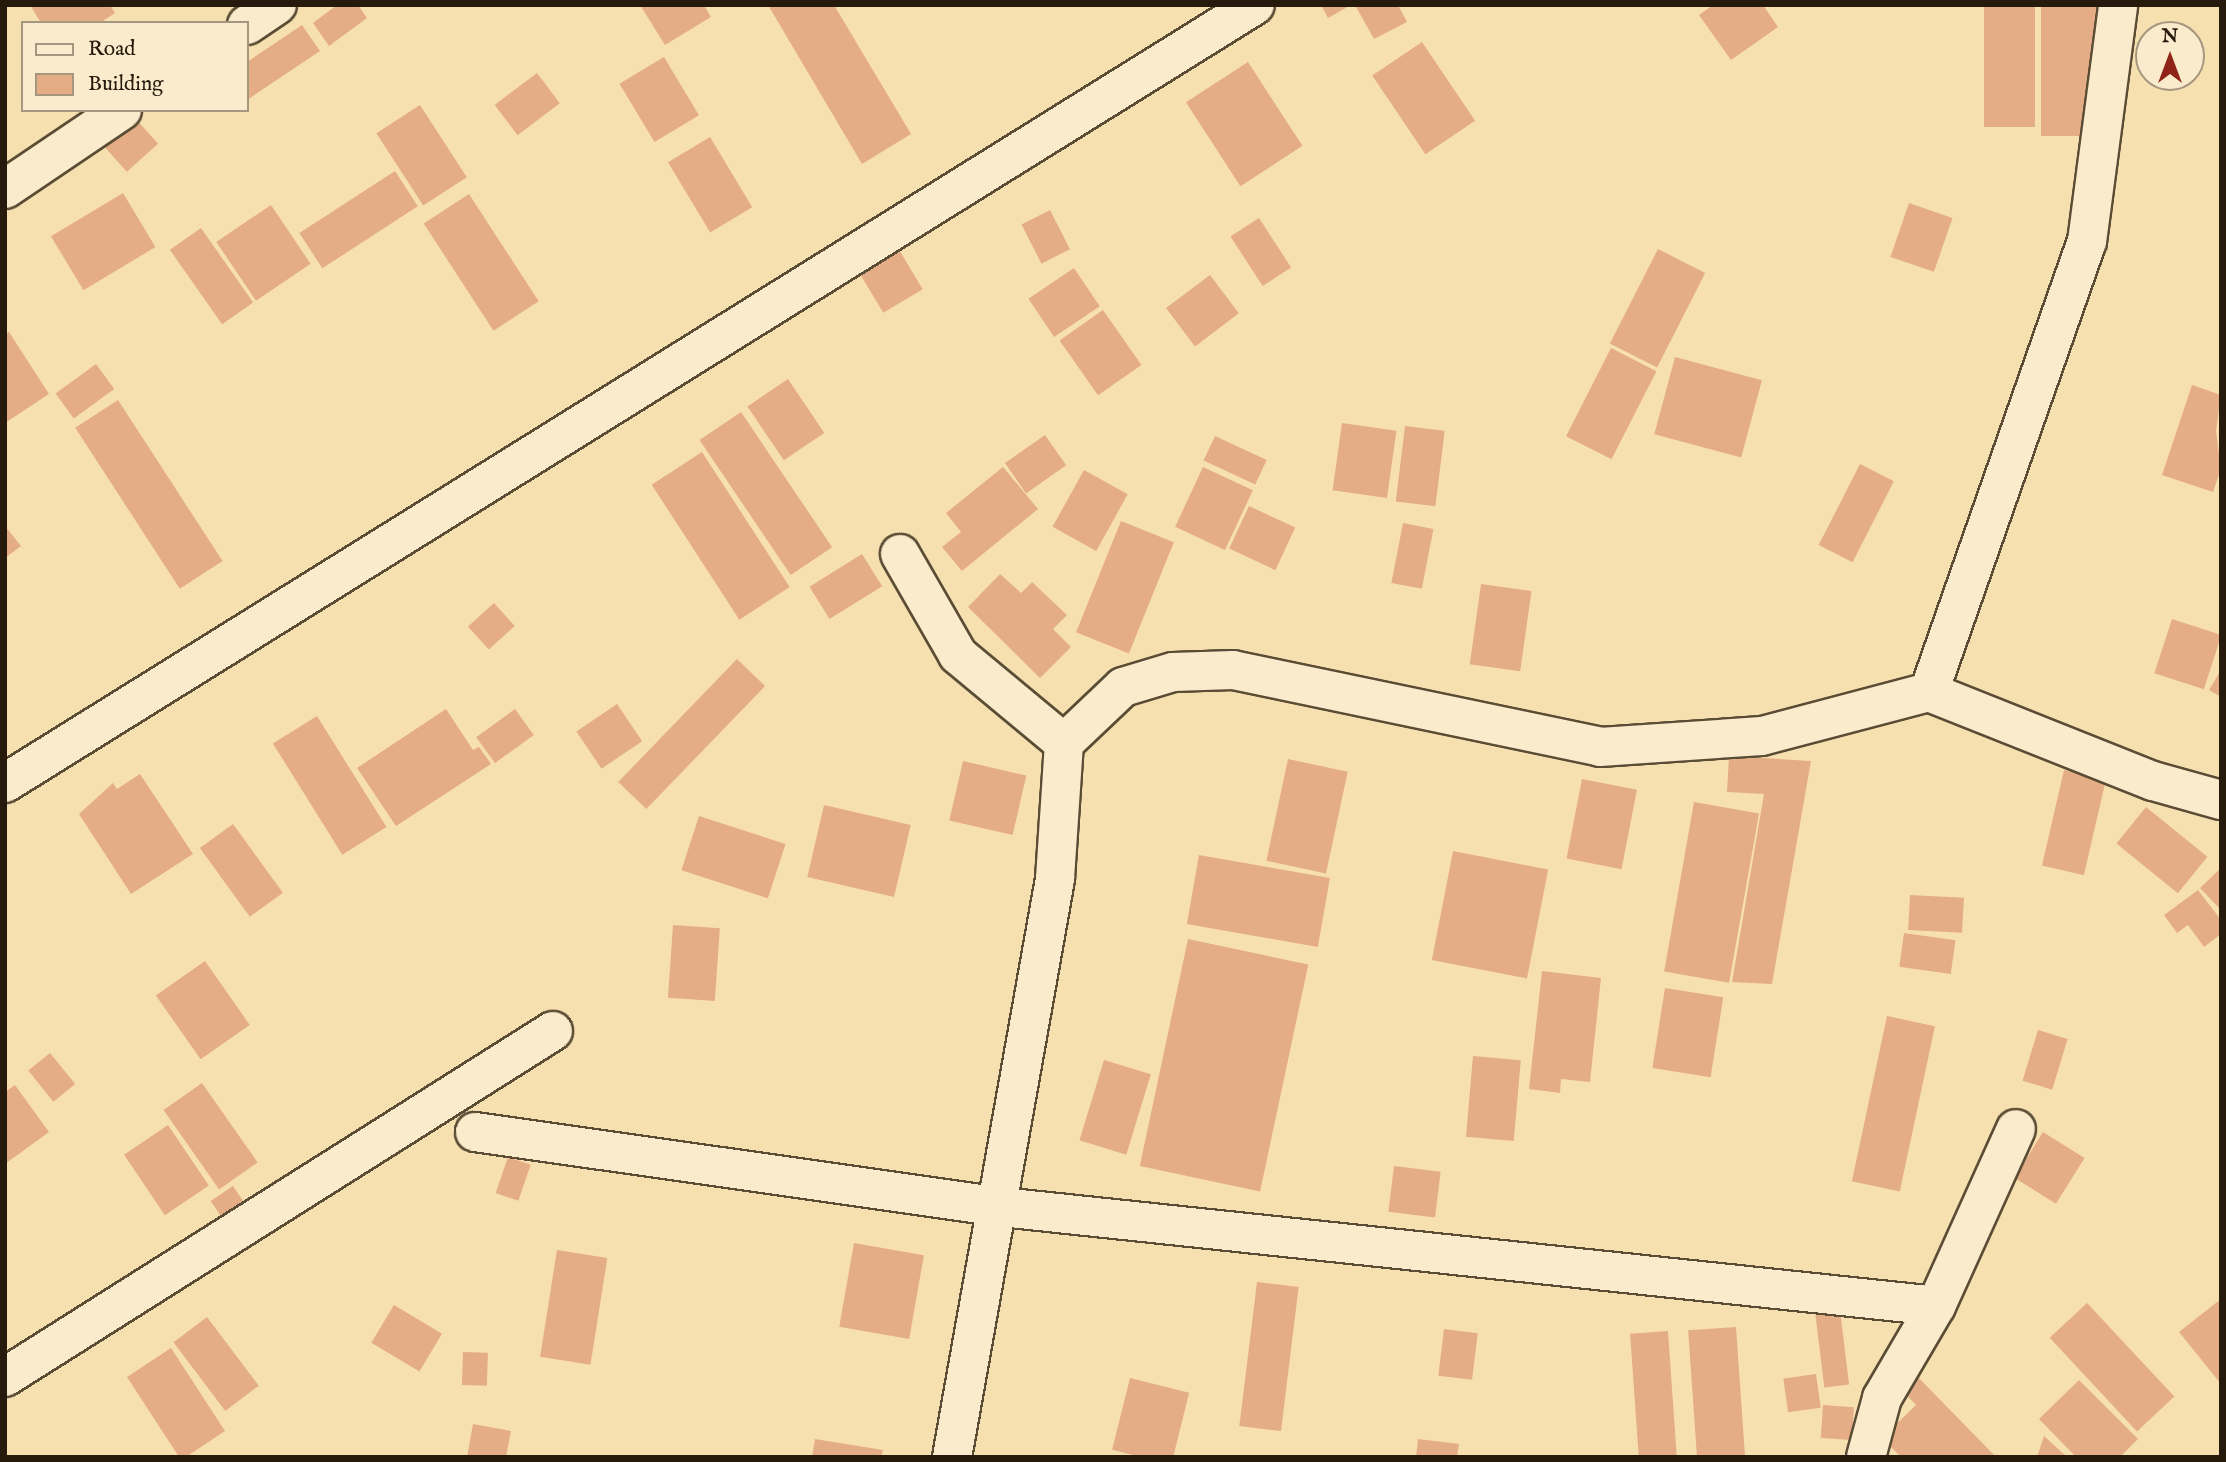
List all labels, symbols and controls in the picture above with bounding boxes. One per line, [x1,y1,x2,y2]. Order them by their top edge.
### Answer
legend [21,21,248,112]
north arrow [2135,21,2205,91]
text: N [2162,25,2178,49]
text: Road [88,36,135,63]
text: Building [88,71,163,98]

